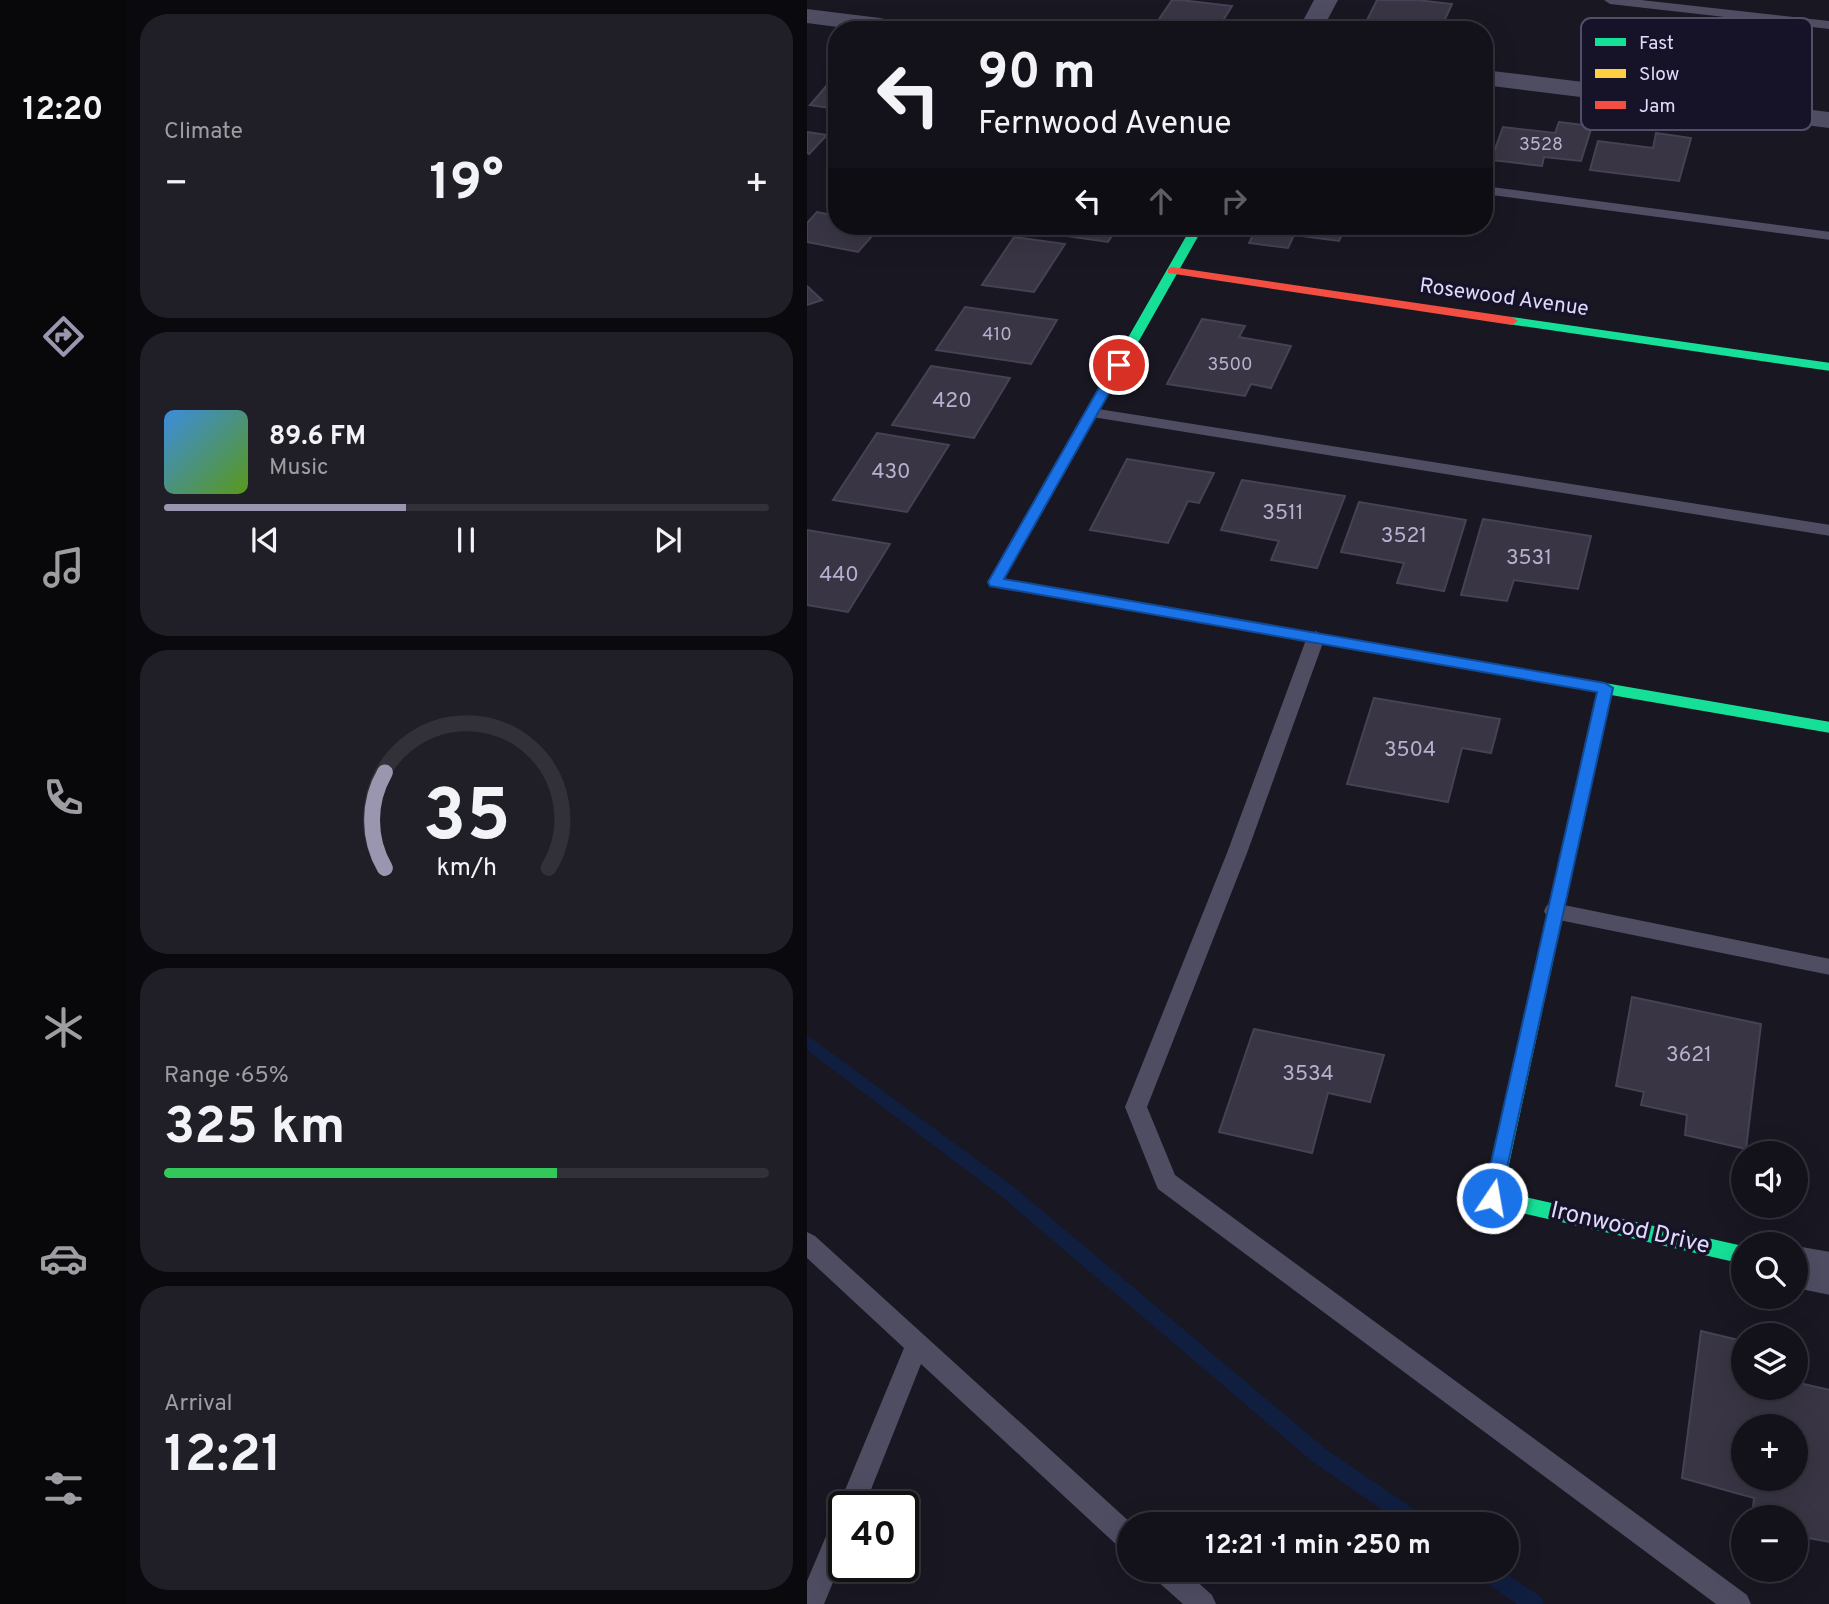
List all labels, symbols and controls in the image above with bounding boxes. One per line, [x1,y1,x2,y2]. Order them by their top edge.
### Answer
legend [1581,18,1812,130]
text: Fast [1639,32,1674,56]
text: 90 m [978,44,1096,106]
icon: left [863,49,954,140]
text: Slow [1639,63,1679,87]
text: 12:20 [23,91,103,131]
text: Jam [1639,95,1676,119]
text: Fernwood Avenue [978,105,1231,145]
text: Climate [164,118,243,147]
house number: 3528 [1519,134,1563,157]
text: 19° [429,152,504,218]
text: − [164,161,189,210]
text: + [744,161,769,210]
icon: left [1069,182,1107,220]
icon: ahead [1142,182,1180,220]
icon: right [1215,182,1253,220]
street label: Rosewood Avenue [1418,273,1590,323]
icon: directions [39,312,88,361]
house number: 410 [982,324,1012,347]
pin [1089,335,1149,395]
icon: arrive [1100,346,1138,384]
house number: 3500 [1208,354,1252,377]
house number: 420 [932,388,972,415]
text: 89.6 FM [269,421,366,454]
text: Music [269,454,329,483]
house number: 430 [872,459,910,486]
house number: 3511 [1262,500,1304,527]
icon: previous [246,521,284,559]
icon: pause [447,521,485,559]
icon: next [649,521,687,559]
house number: 3521 [1381,523,1427,550]
icon: music [39,543,88,592]
house number: 3531 [1506,545,1552,572]
house number: 440 [819,562,859,589]
house number: 3504 [1384,737,1436,764]
icon: phone [39,773,88,822]
text: 35 [422,774,511,866]
text: km/h [436,853,497,885]
icon: climate [39,1003,88,1052]
house number: 3621 [1666,1042,1712,1069]
house number: 3534 [1282,1061,1334,1088]
text: Range · 65% [164,1062,289,1091]
text: 325 km [164,1096,345,1162]
map controls [1731,1141,1808,1582]
button: sound [1731,1141,1808,1218]
position arrow [1455,1161,1529,1235]
street label: Ironwood Drive [1547,1196,1713,1262]
button: search [1731,1232,1808,1309]
icon: car [39,1234,88,1283]
button: layers [1731,1323,1808,1400]
text: Arrival [164,1390,233,1419]
button: + [1731,1414,1808,1491]
text: 12:21 [164,1424,282,1490]
icon: filters [39,1464,88,1513]
speed limit sign: 40 [828,1491,919,1582]
button: − [1731,1505,1808,1582]
text: 12:21 · 1 min · 250 m [1205,1530,1431,1563]

